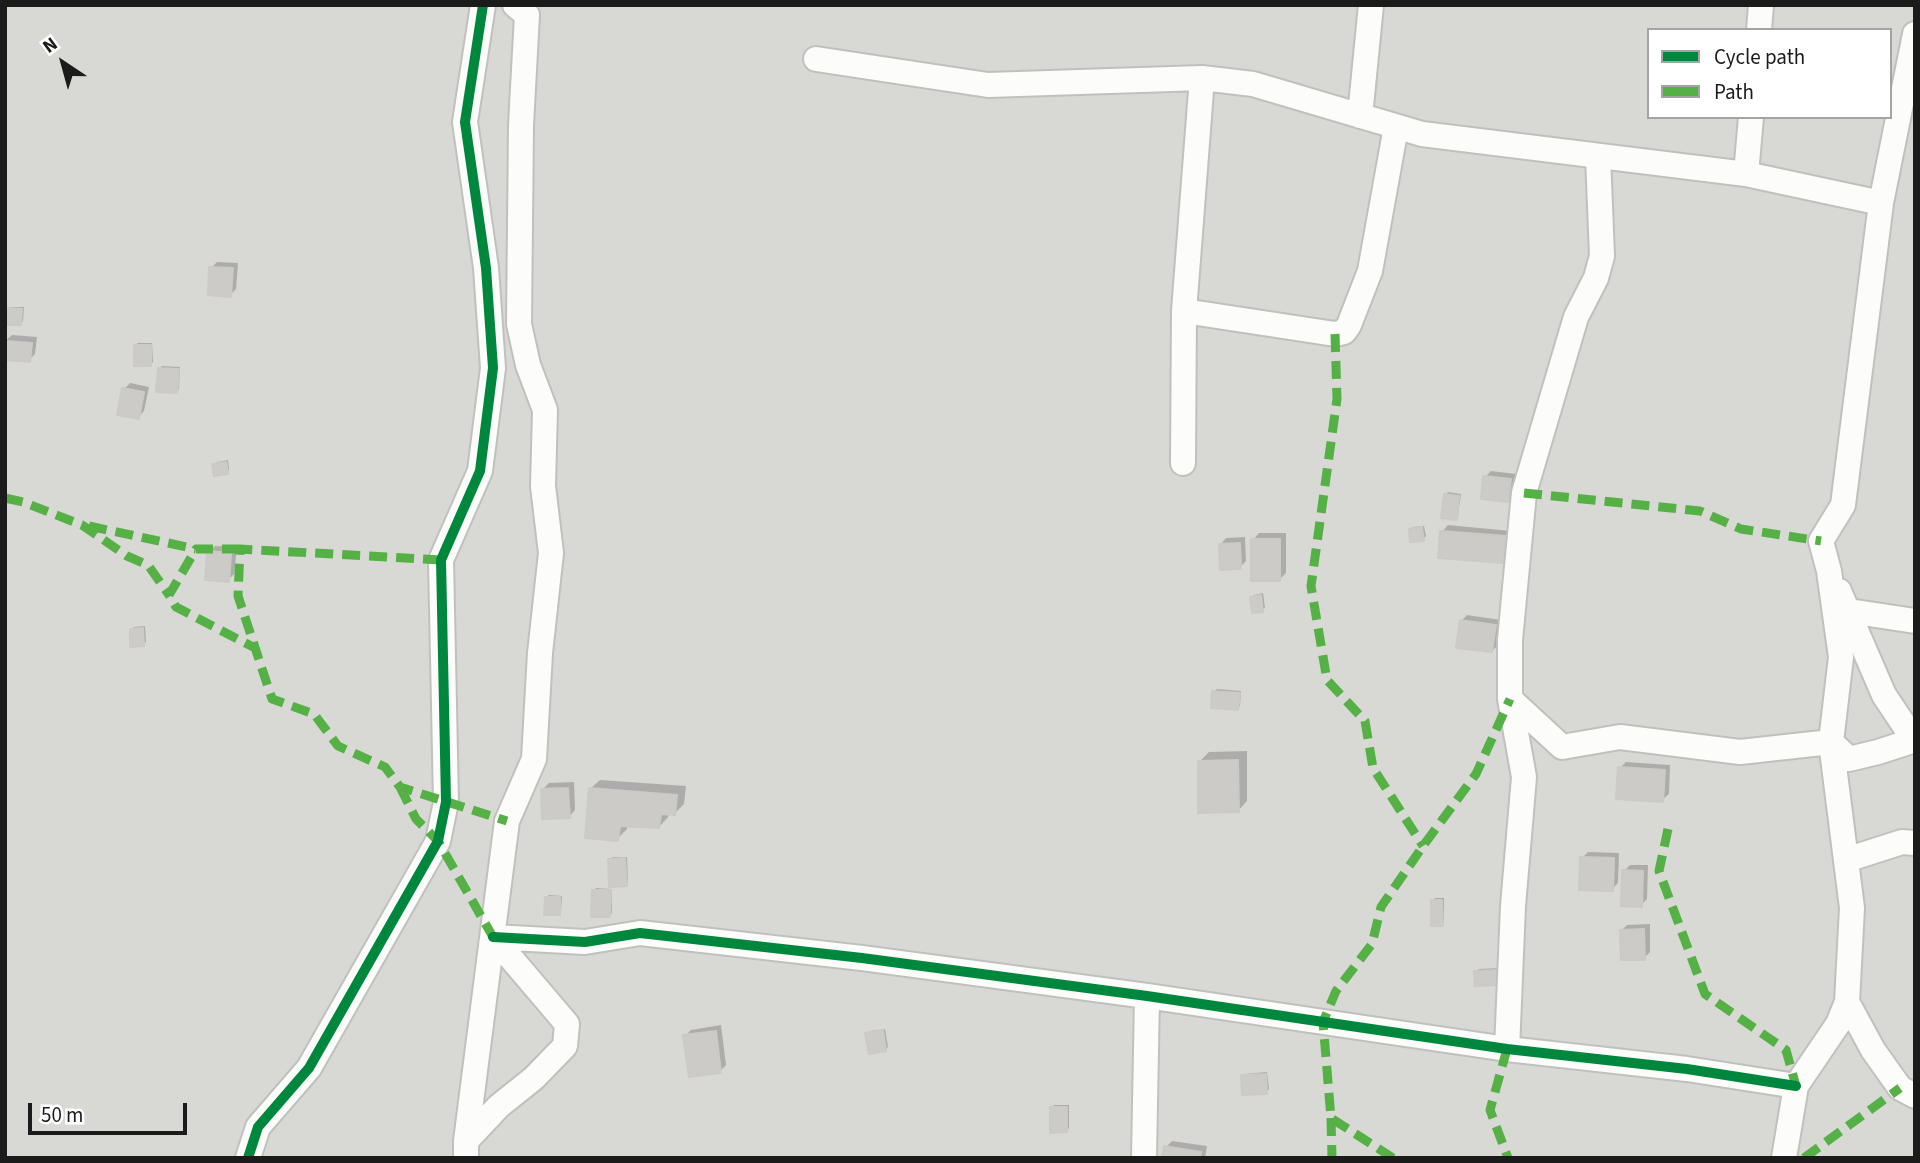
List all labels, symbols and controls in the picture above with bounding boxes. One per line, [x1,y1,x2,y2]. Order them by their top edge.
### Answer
north arrow [28,28,98,98]
legend [1647,28,1892,119]
text: N [37,31,63,60]
text: Cycle path [1714,42,1805,72]
text: Path [1714,77,1754,107]
scale bar [32,1090,191,1134]
text: 50 m [41,1100,83,1130]

